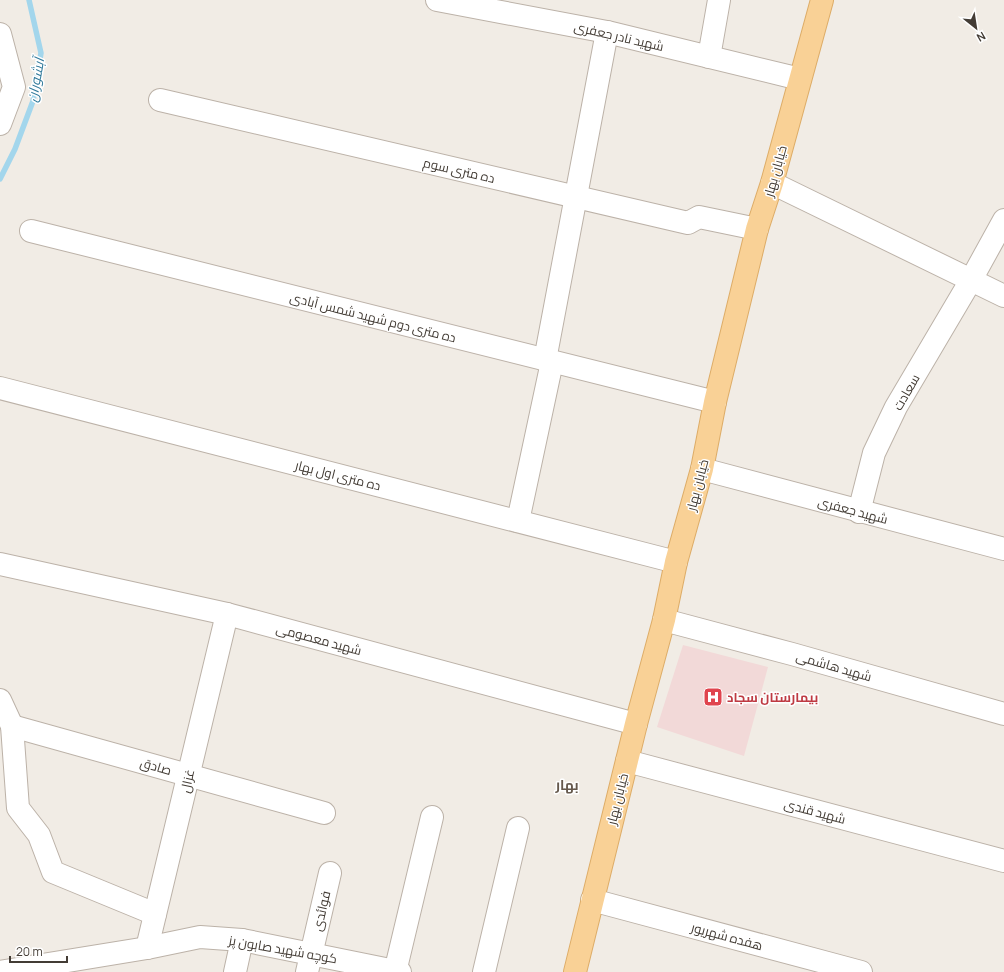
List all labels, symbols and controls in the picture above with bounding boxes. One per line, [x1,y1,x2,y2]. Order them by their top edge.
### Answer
north arrow [956,8,996,48]
street label: شهید نادر جعفری [572,17,666,55]
text: N [974,29,988,46]
water label: آبشوران [22,53,49,104]
street label: خیابان بهار [759,143,791,200]
street label: ده متری سوم [421,153,497,188]
street label: ده متری دوم شهید شمس آبادی [288,288,458,347]
street label: سعادت [888,370,924,414]
street label: ده متری اول بهار [292,455,383,494]
street label: خیابان بهار [681,457,713,514]
street label: شهید جعفری [816,492,890,528]
street label: شهید معصومی [274,619,364,659]
street label: شهید هاشمی [794,647,874,685]
hospital icon: بیمارستان سجاد [702,686,724,708]
place label: بیمارستان سجاد [727,688,818,706]
street label: صادق [138,753,174,779]
street label: غزال [176,767,198,795]
street label: خیابان بهار [602,771,632,828]
district label: بهار [554,775,579,794]
street label: شهید قندی [782,794,848,828]
street label: فوائدی [308,889,334,933]
street label: هفده شهریور [688,918,765,954]
street label: کوچه شهید صابون پز [226,930,339,968]
scale bar [10,938,67,964]
text: 20 m [16,943,43,960]

